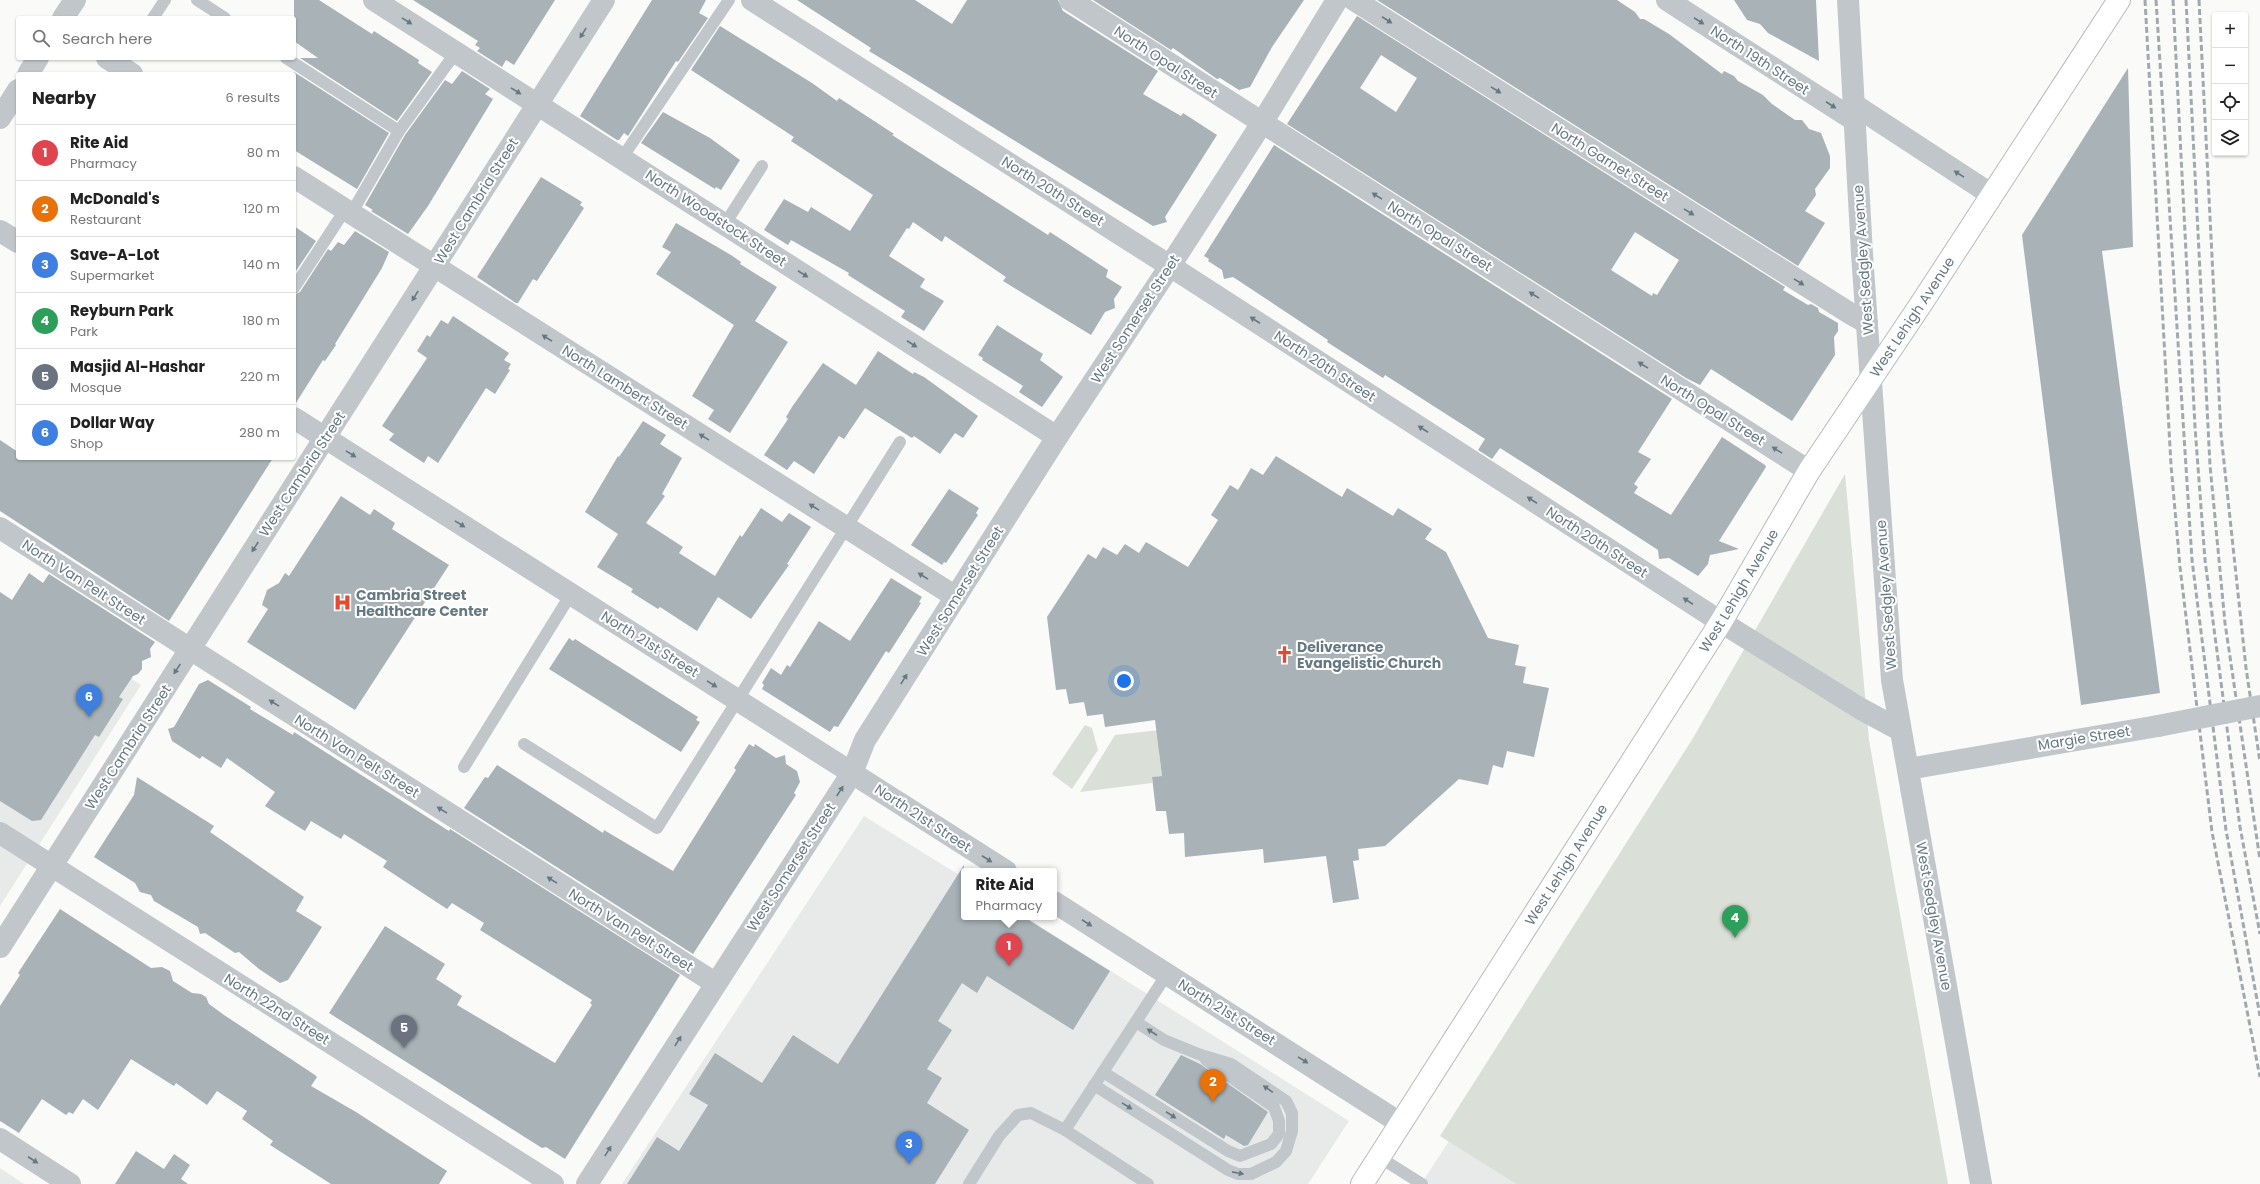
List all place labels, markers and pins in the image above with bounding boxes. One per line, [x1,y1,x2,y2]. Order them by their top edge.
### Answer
place label: Cambria Street Healthcare Center [356,585,488,621]
hospital icon: Cambria Street Healthcare Center [333,593,353,613]
place label: Deliverance Evangelistic Church [1297,637,1441,673]
church icon: Deliverance Evangelistic Church [1274,645,1294,665]
pin: 6 [76,684,102,717]
pin: 4 [1722,905,1748,938]
pin: 1 [996,933,1022,966]
pin: 5 [391,1015,417,1048]
pin: 2 [1200,1069,1226,1102]
pin: 3 [896,1131,922,1164]

